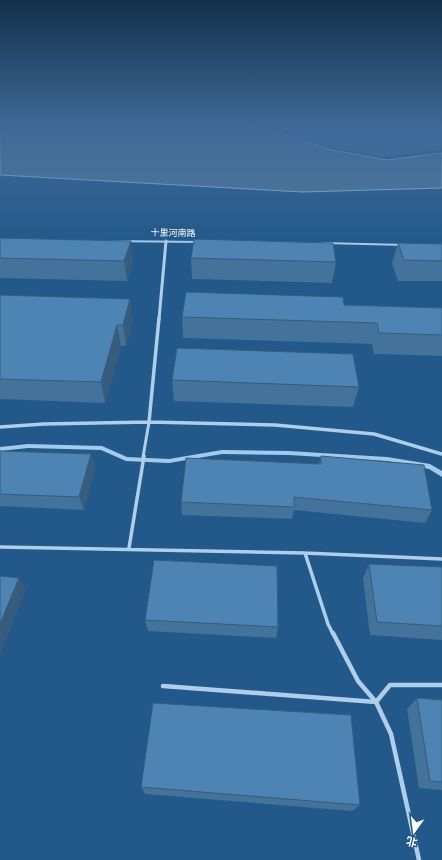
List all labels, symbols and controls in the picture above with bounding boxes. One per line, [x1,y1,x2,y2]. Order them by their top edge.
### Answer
street label: 十里河南路 [150,228,196,238]
north arrow [394,812,434,852]
text: 北 [405,835,418,849]

